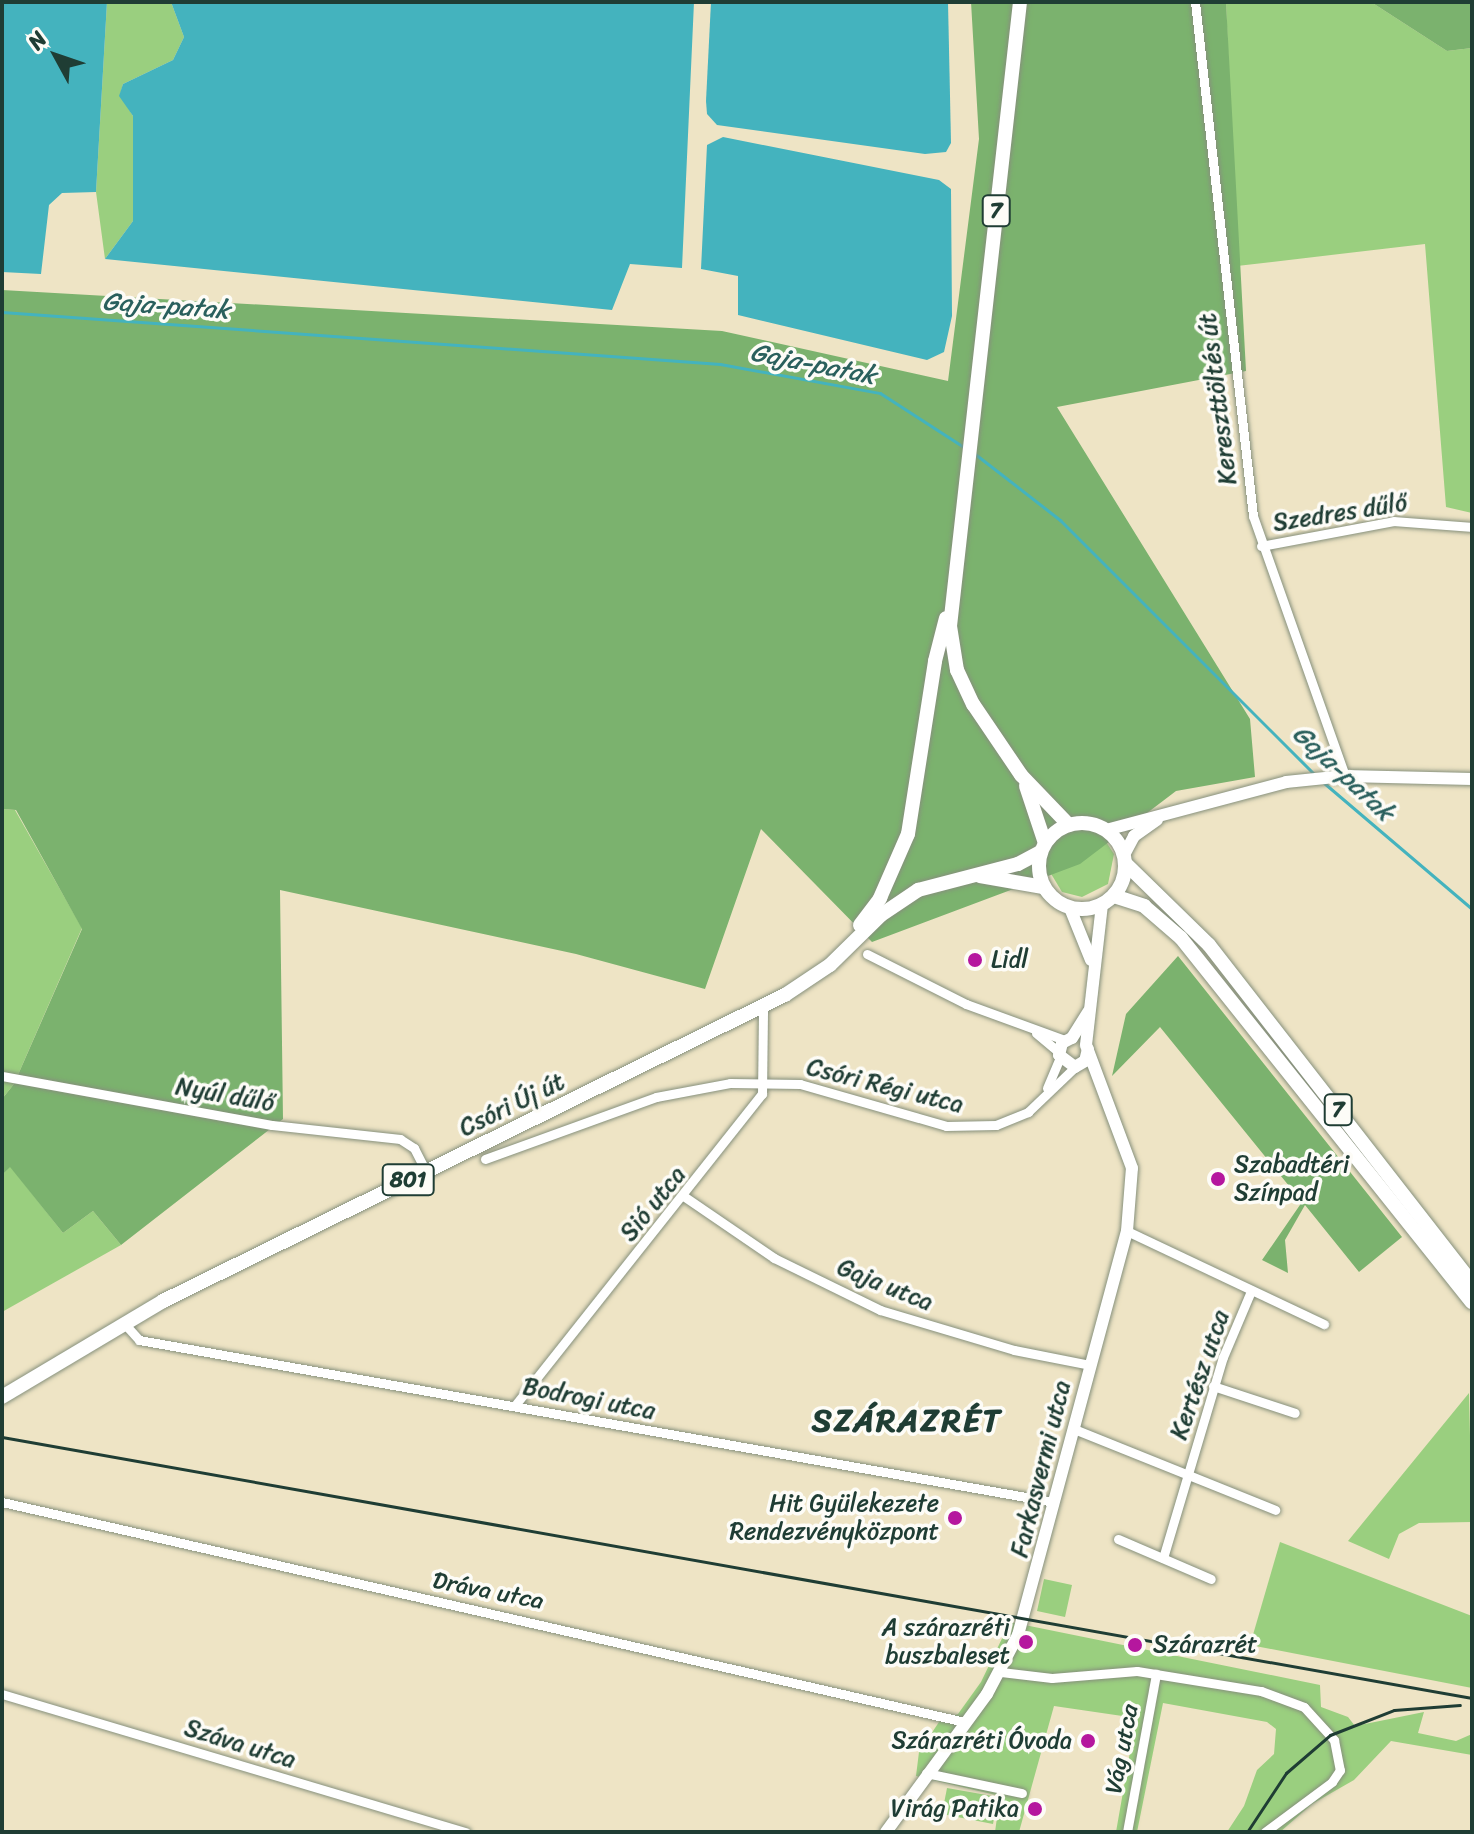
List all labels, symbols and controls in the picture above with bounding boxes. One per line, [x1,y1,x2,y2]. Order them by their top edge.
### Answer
north arrow [16,16,96,96]
text: N [17,22,57,59]
road number: 7 [980,193,1012,229]
water label: Gaja-patak [102,286,230,326]
street label: Kereszttöltés út [1193,312,1243,486]
water label: Gaja-patak [748,337,878,391]
street label: Szedres dűlő [1271,488,1409,538]
water label: Gaja-patak [1286,718,1400,828]
place label: Lidl [991,946,1028,974]
marker: Lidl [966,951,984,969]
street label: Csóri Régi utca [804,1053,966,1119]
street label: Csóri Új út [454,1067,570,1143]
street label: Nyúl dűlő [173,1072,277,1118]
road number: 7 [1322,1092,1354,1128]
place label: Szabadtéri Színpad [1234,1151,1349,1207]
street label: Sió utca [614,1161,692,1247]
road number: 801 [380,1162,436,1198]
marker: Szabadtéri Színpad [1209,1170,1227,1188]
street label: Gaja utca [833,1253,937,1317]
street label: Kertész utca [1164,1307,1236,1443]
street label: Bodrogi utca [520,1372,658,1426]
street label: Farkasvermi utca [1005,1378,1077,1560]
district label: SZÁRAZRÉT [812,1402,1002,1440]
place label: Hit Gyülekezete Rendezvényközpont [729,1490,939,1546]
marker: Hit Gyülekezete Rendezvényközpont [946,1509,964,1527]
street label: Dráva utca [430,1566,546,1616]
place label: A szárazréti buszbaleset [882,1614,1010,1670]
place label: Szárazrét [1153,1631,1257,1659]
marker: A szárazréti buszbaleset [1017,1633,1035,1651]
marker: Szárazrét [1124,1634,1146,1656]
street label: Vág utca [1099,1702,1145,1796]
street label: Száva utca [181,1713,299,1775]
place label: Szárazréti Óvoda [891,1727,1072,1755]
marker: Szárazréti Óvoda [1079,1732,1097,1750]
place label: Virág Patika [889,1795,1019,1823]
marker: Virág Patika [1026,1800,1044,1818]

